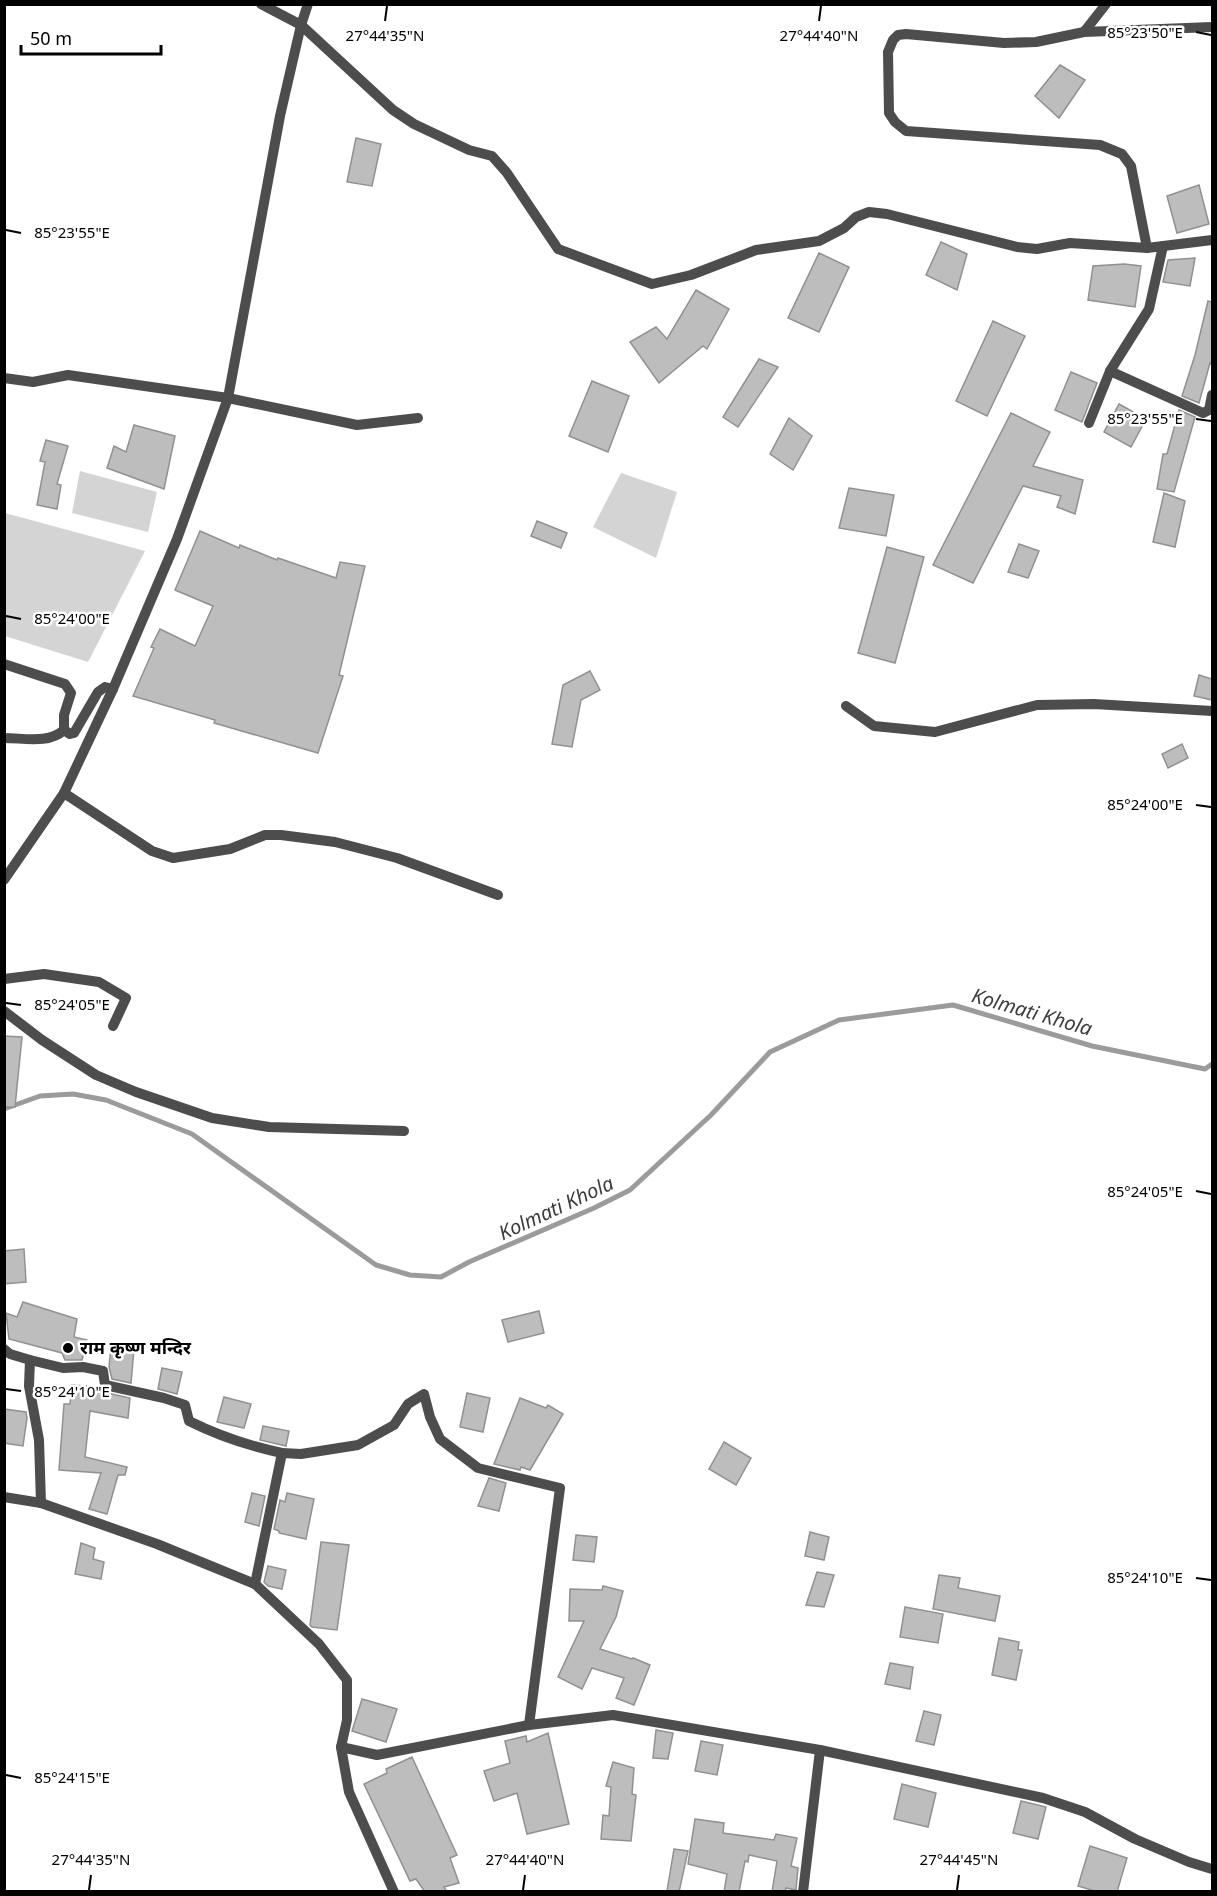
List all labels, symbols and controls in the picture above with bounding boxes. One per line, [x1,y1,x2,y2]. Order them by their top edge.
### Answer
scale bar [21,18,160,56]
text: 85°23'50"E [1107,22,1183,42]
text: 27°44'35"N [346,25,424,45]
text: 27°44'40"N [780,25,858,45]
text: 50 m [30,26,72,50]
text: 85°23'55"E [34,222,110,242]
text: 85°23'55"E [1107,408,1183,428]
text: 85°24'00"E [34,608,110,628]
text: 85°24'00"E [1107,794,1183,814]
water label: Kolmati Khola [969,981,1096,1042]
text: 85°24'05"E [34,994,110,1014]
water label: Kolmati Khola [494,1169,618,1246]
text: 85°24'05"E [1107,1181,1183,1201]
place label: राम कृष्ण मन्दिर [80,1335,192,1359]
marker: राम कृष्ण मन्दिर [61,1341,75,1355]
text: 85°24'10"E [34,1381,110,1401]
text: 85°24'10"E [1107,1567,1183,1587]
text: 85°24'15"E [34,1767,110,1787]
text: 27°44'35"N [52,1849,130,1869]
text: 27°44'40"N [486,1849,564,1869]
text: 27°44'45"N [920,1849,998,1869]

